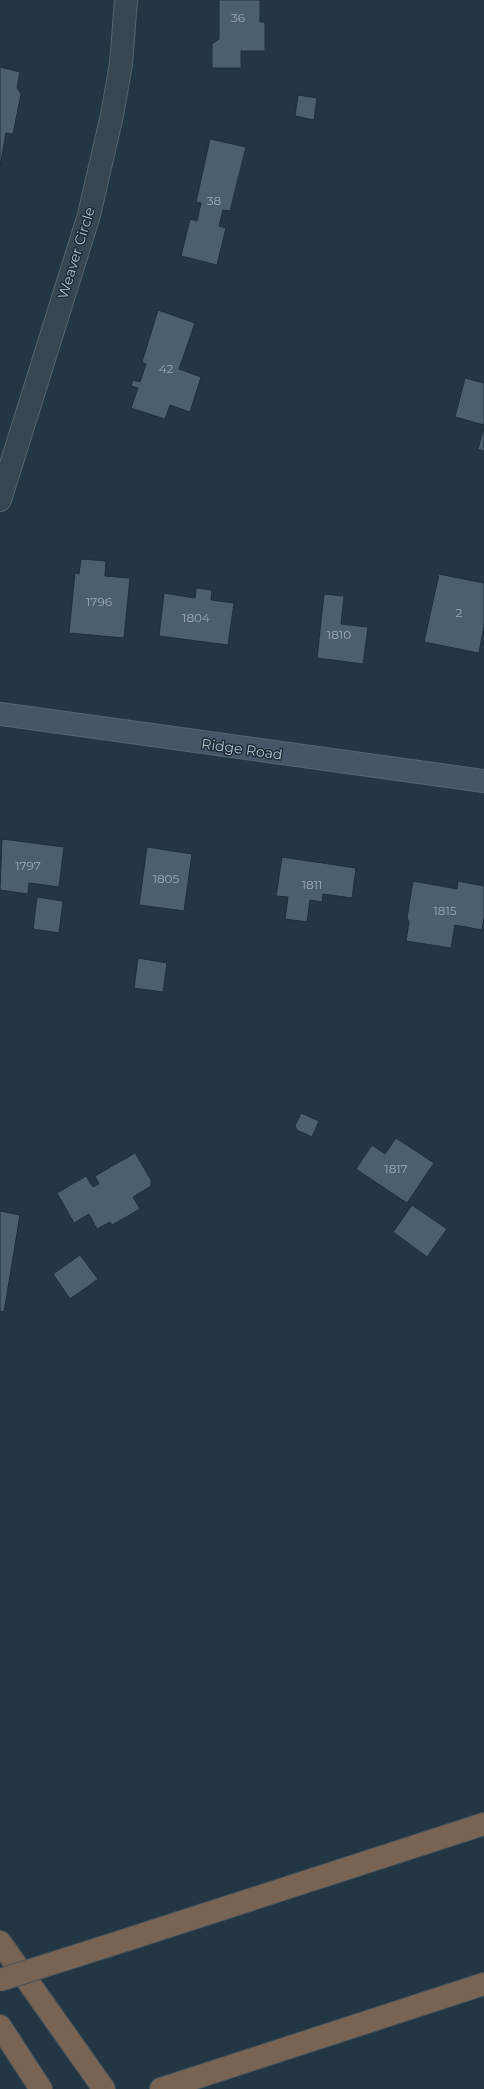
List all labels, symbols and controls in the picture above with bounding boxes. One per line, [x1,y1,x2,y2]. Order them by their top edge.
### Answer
house number: 36 [231,10,245,25]
house number: 38 [207,193,222,208]
street label: Weaver Circle [53,205,99,301]
house number: 42 [159,361,174,376]
house number: 1796 [86,594,112,609]
house number: 2 [456,605,463,620]
house number: 1804 [182,610,210,625]
house number: 1810 [327,627,351,642]
street label: Ridge Road [200,734,284,764]
house number: 1797 [15,858,41,873]
house number: 1805 [153,871,180,886]
house number: 1811 [302,877,322,892]
house number: 1815 [433,903,457,918]
house number: 1817 [384,1161,408,1176]

